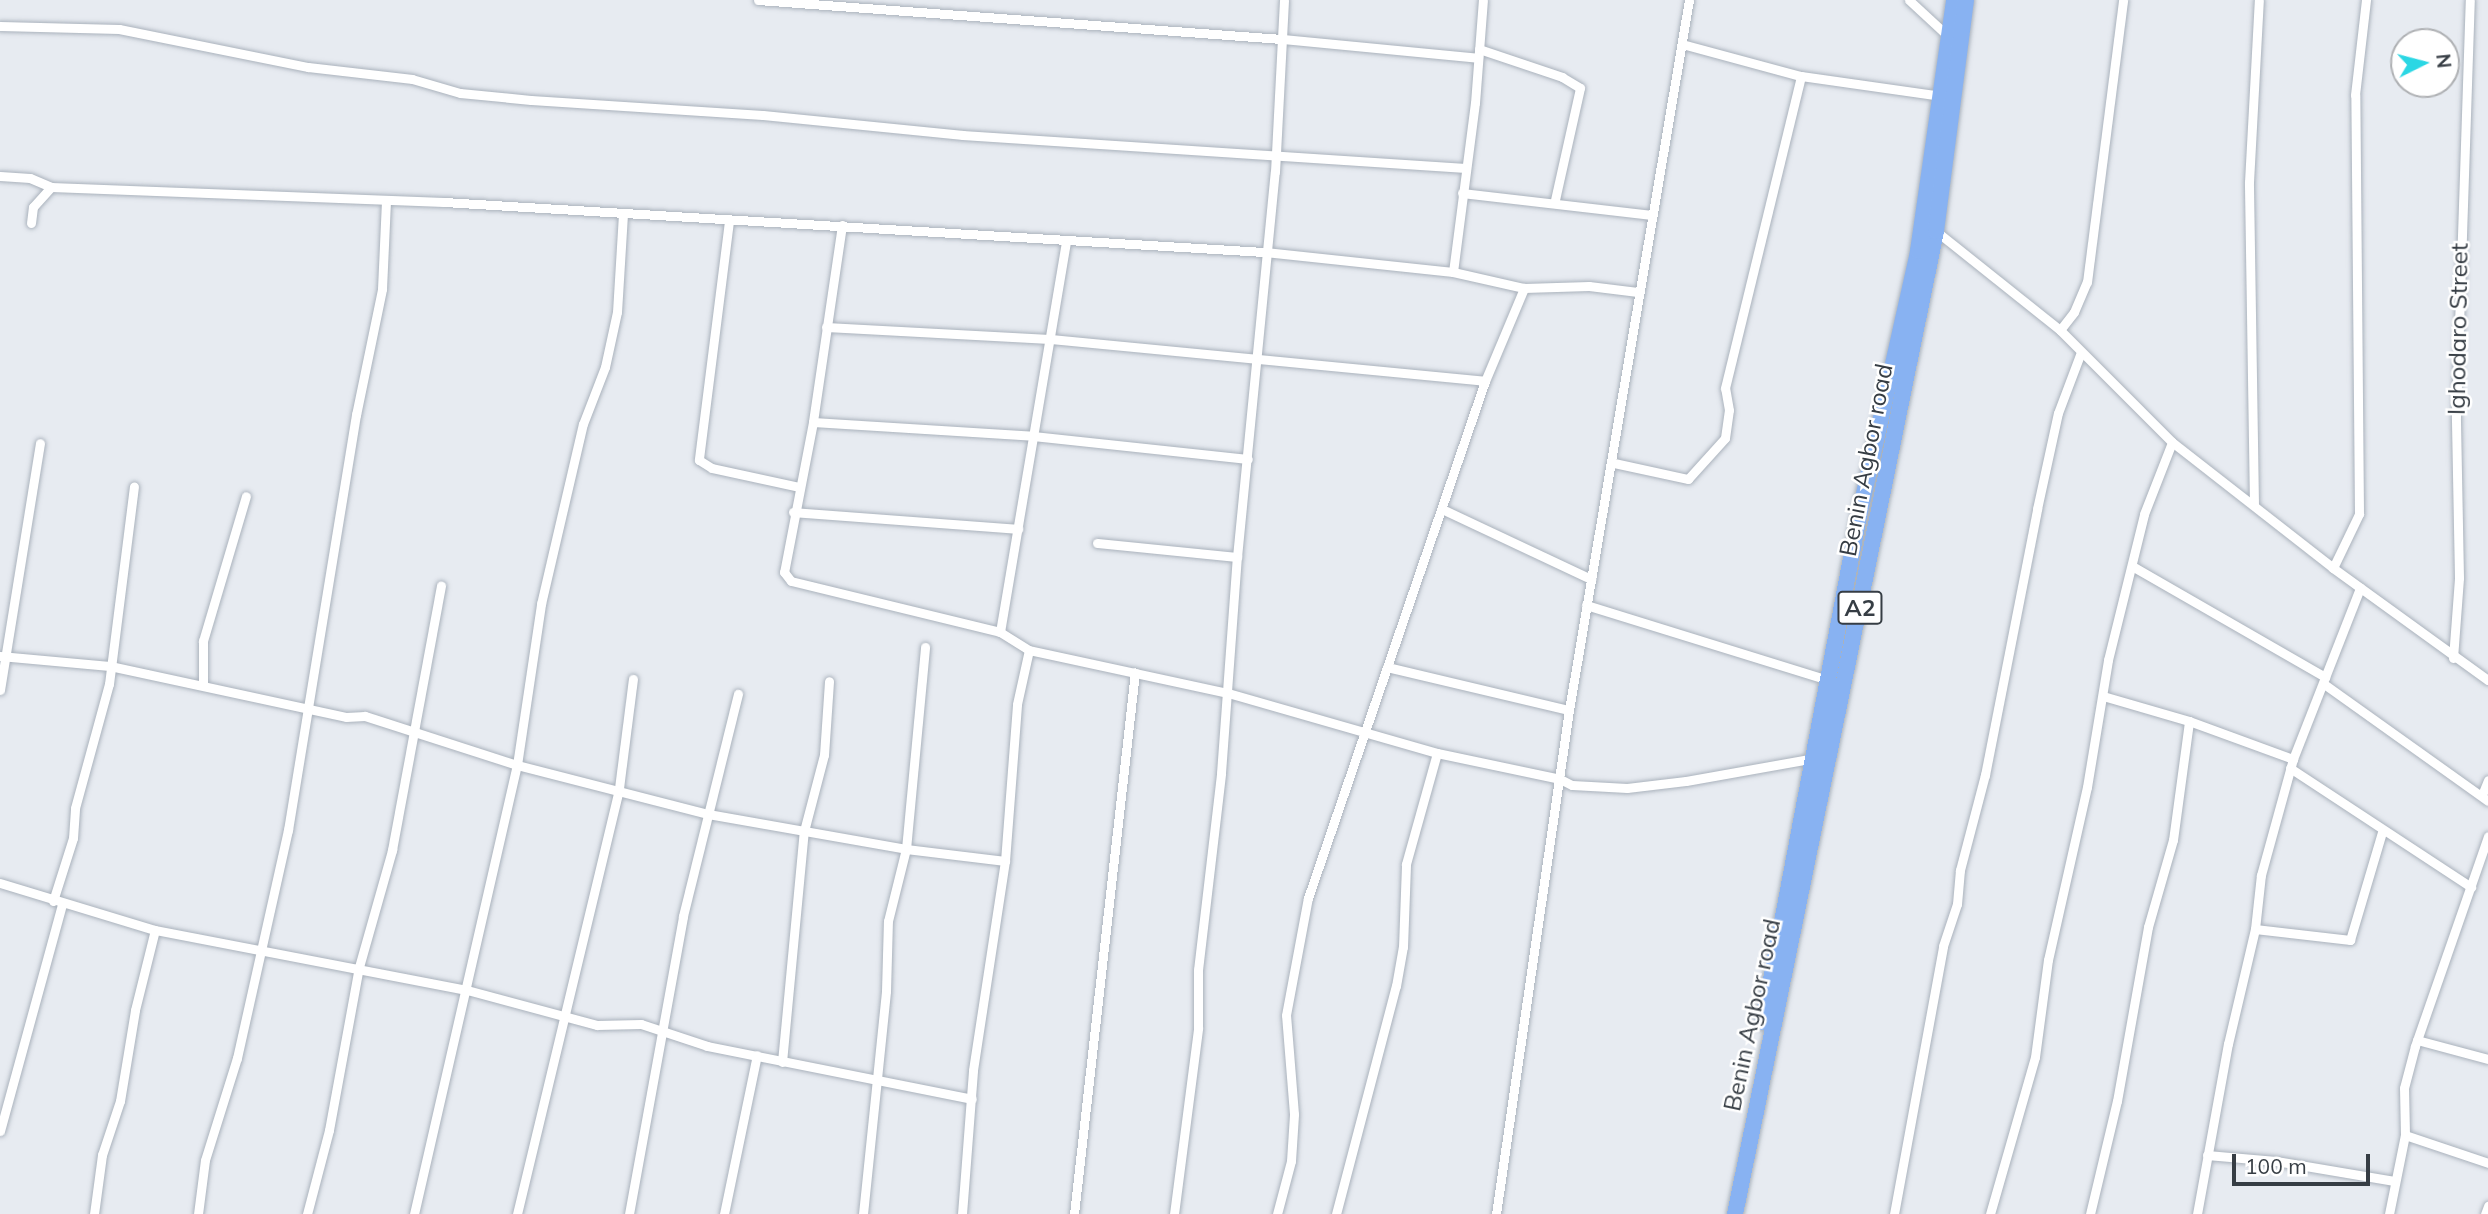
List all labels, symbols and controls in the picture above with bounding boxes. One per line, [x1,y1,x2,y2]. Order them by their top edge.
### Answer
north arrow [2390,28,2460,98]
text: N [2431,53,2457,69]
street label: Ighodaro Street [2442,243,2474,415]
street label: Benin Agbor road [1833,361,1899,559]
road number: A2 [1837,588,1883,628]
street label: Benin Agbor road [1718,916,1786,1114]
scale bar [2236,1140,2374,1184]
text: 100 m [2245,1153,2307,1179]

